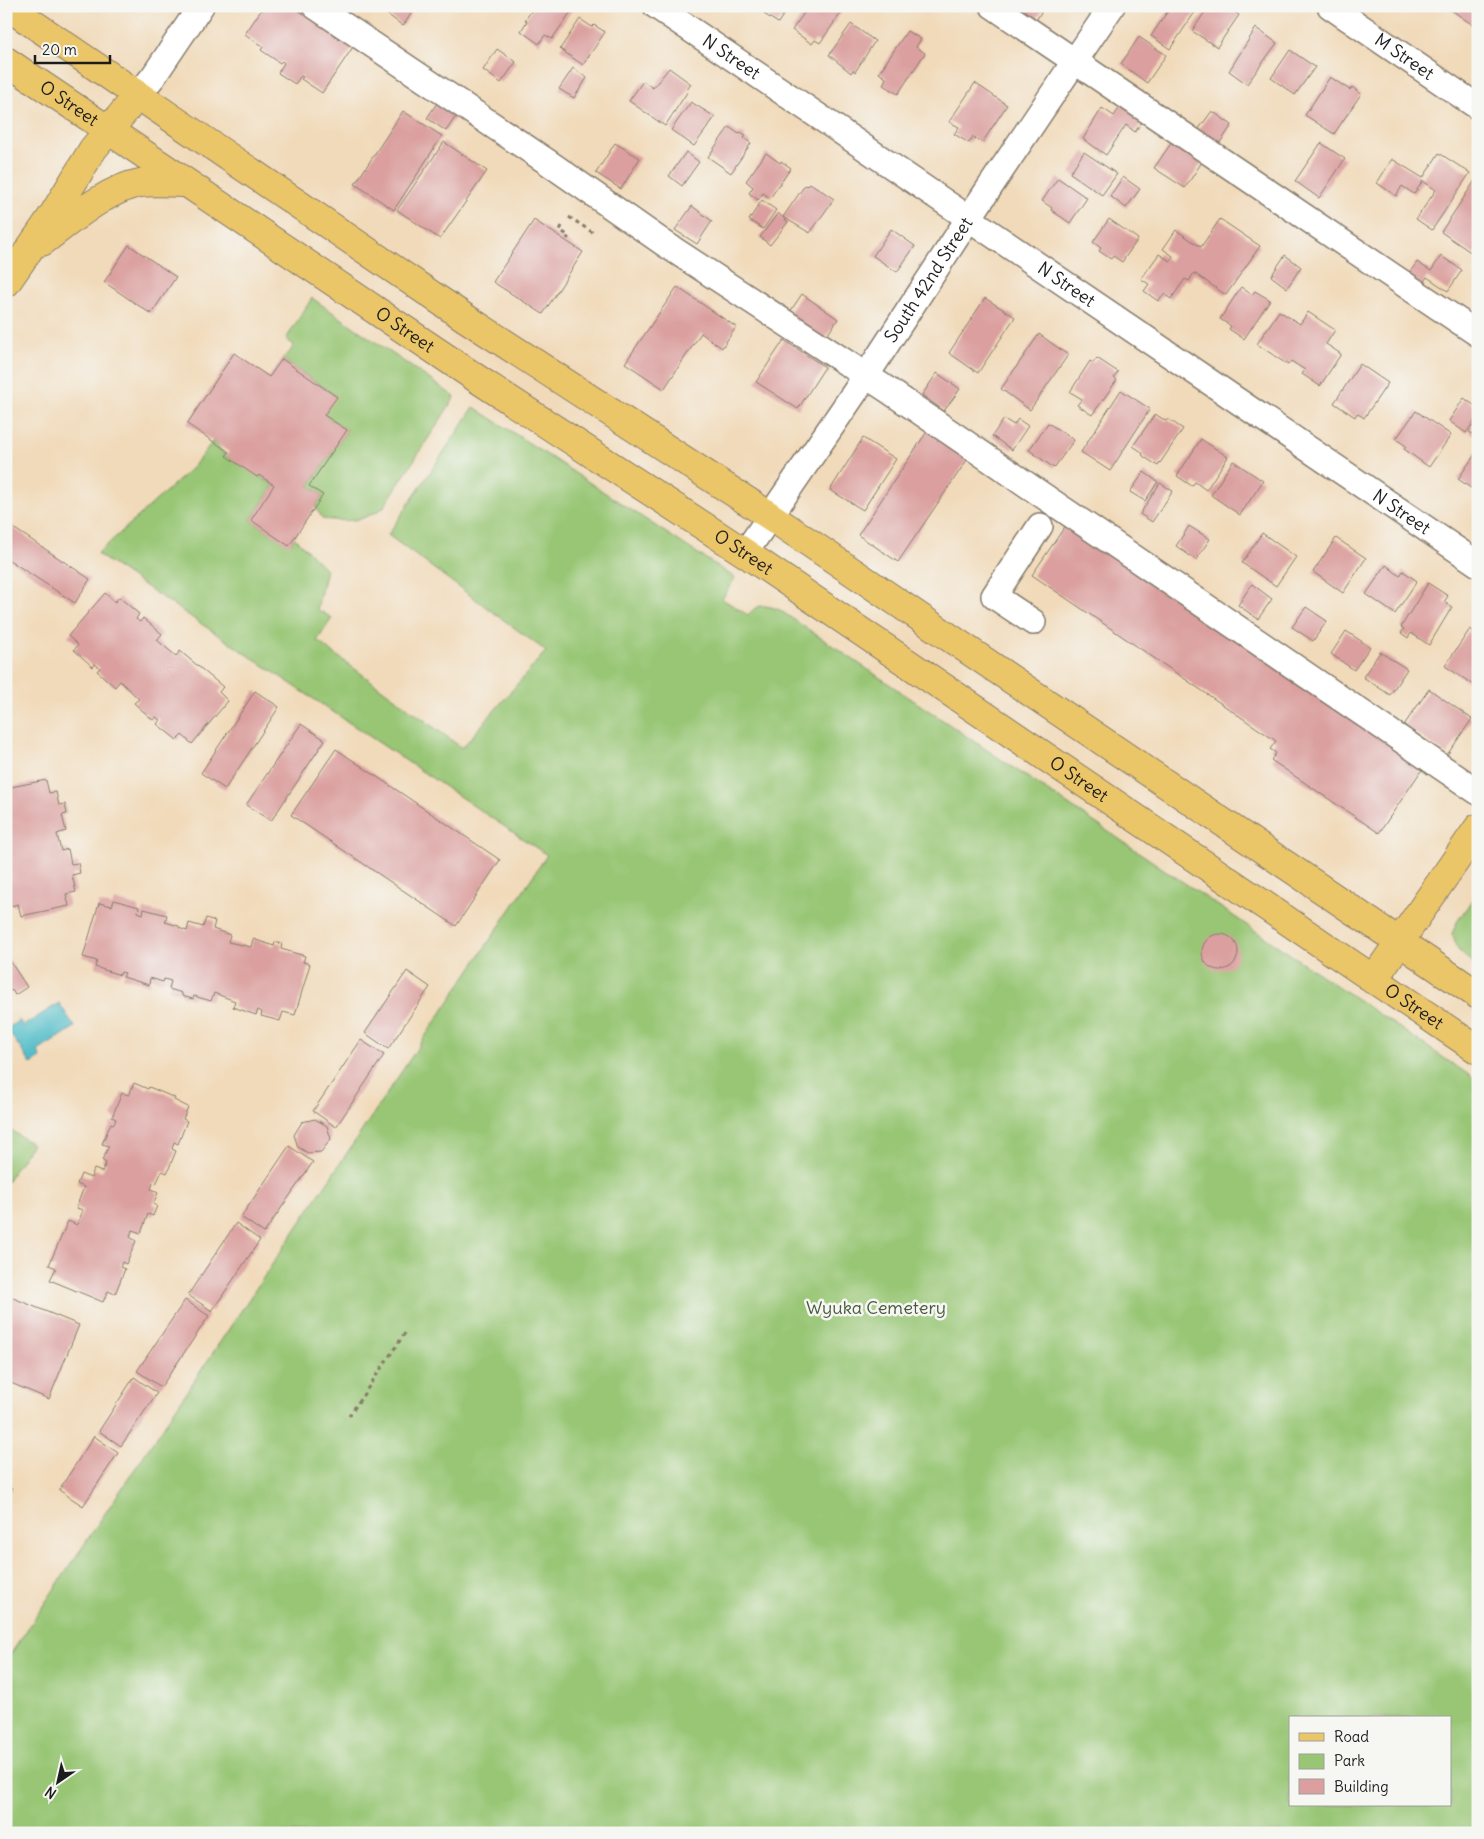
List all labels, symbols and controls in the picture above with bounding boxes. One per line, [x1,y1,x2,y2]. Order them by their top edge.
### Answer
street label: M Street [1370,28,1439,85]
street label: N Street [698,29,765,84]
scale bar [35,32,110,64]
text: 20 m [42,40,77,59]
street label: O Street [35,75,103,131]
street label: South 42nd Street [879,213,977,347]
street label: N Street [1033,256,1100,312]
street label: O Street [371,301,439,358]
street label: N Street [1368,484,1435,539]
street label: O Street [710,524,778,580]
street label: O Street [1045,751,1113,807]
street label: O Street [1380,978,1448,1034]
park label: Wyuka Cemetery [806,1296,946,1319]
legend [1289,1716,1452,1806]
text: Road [1334,1727,1369,1746]
text: Park [1334,1751,1365,1770]
north arrow [32,1756,82,1806]
text: Building [1334,1777,1389,1796]
text: N [42,1783,60,1803]

